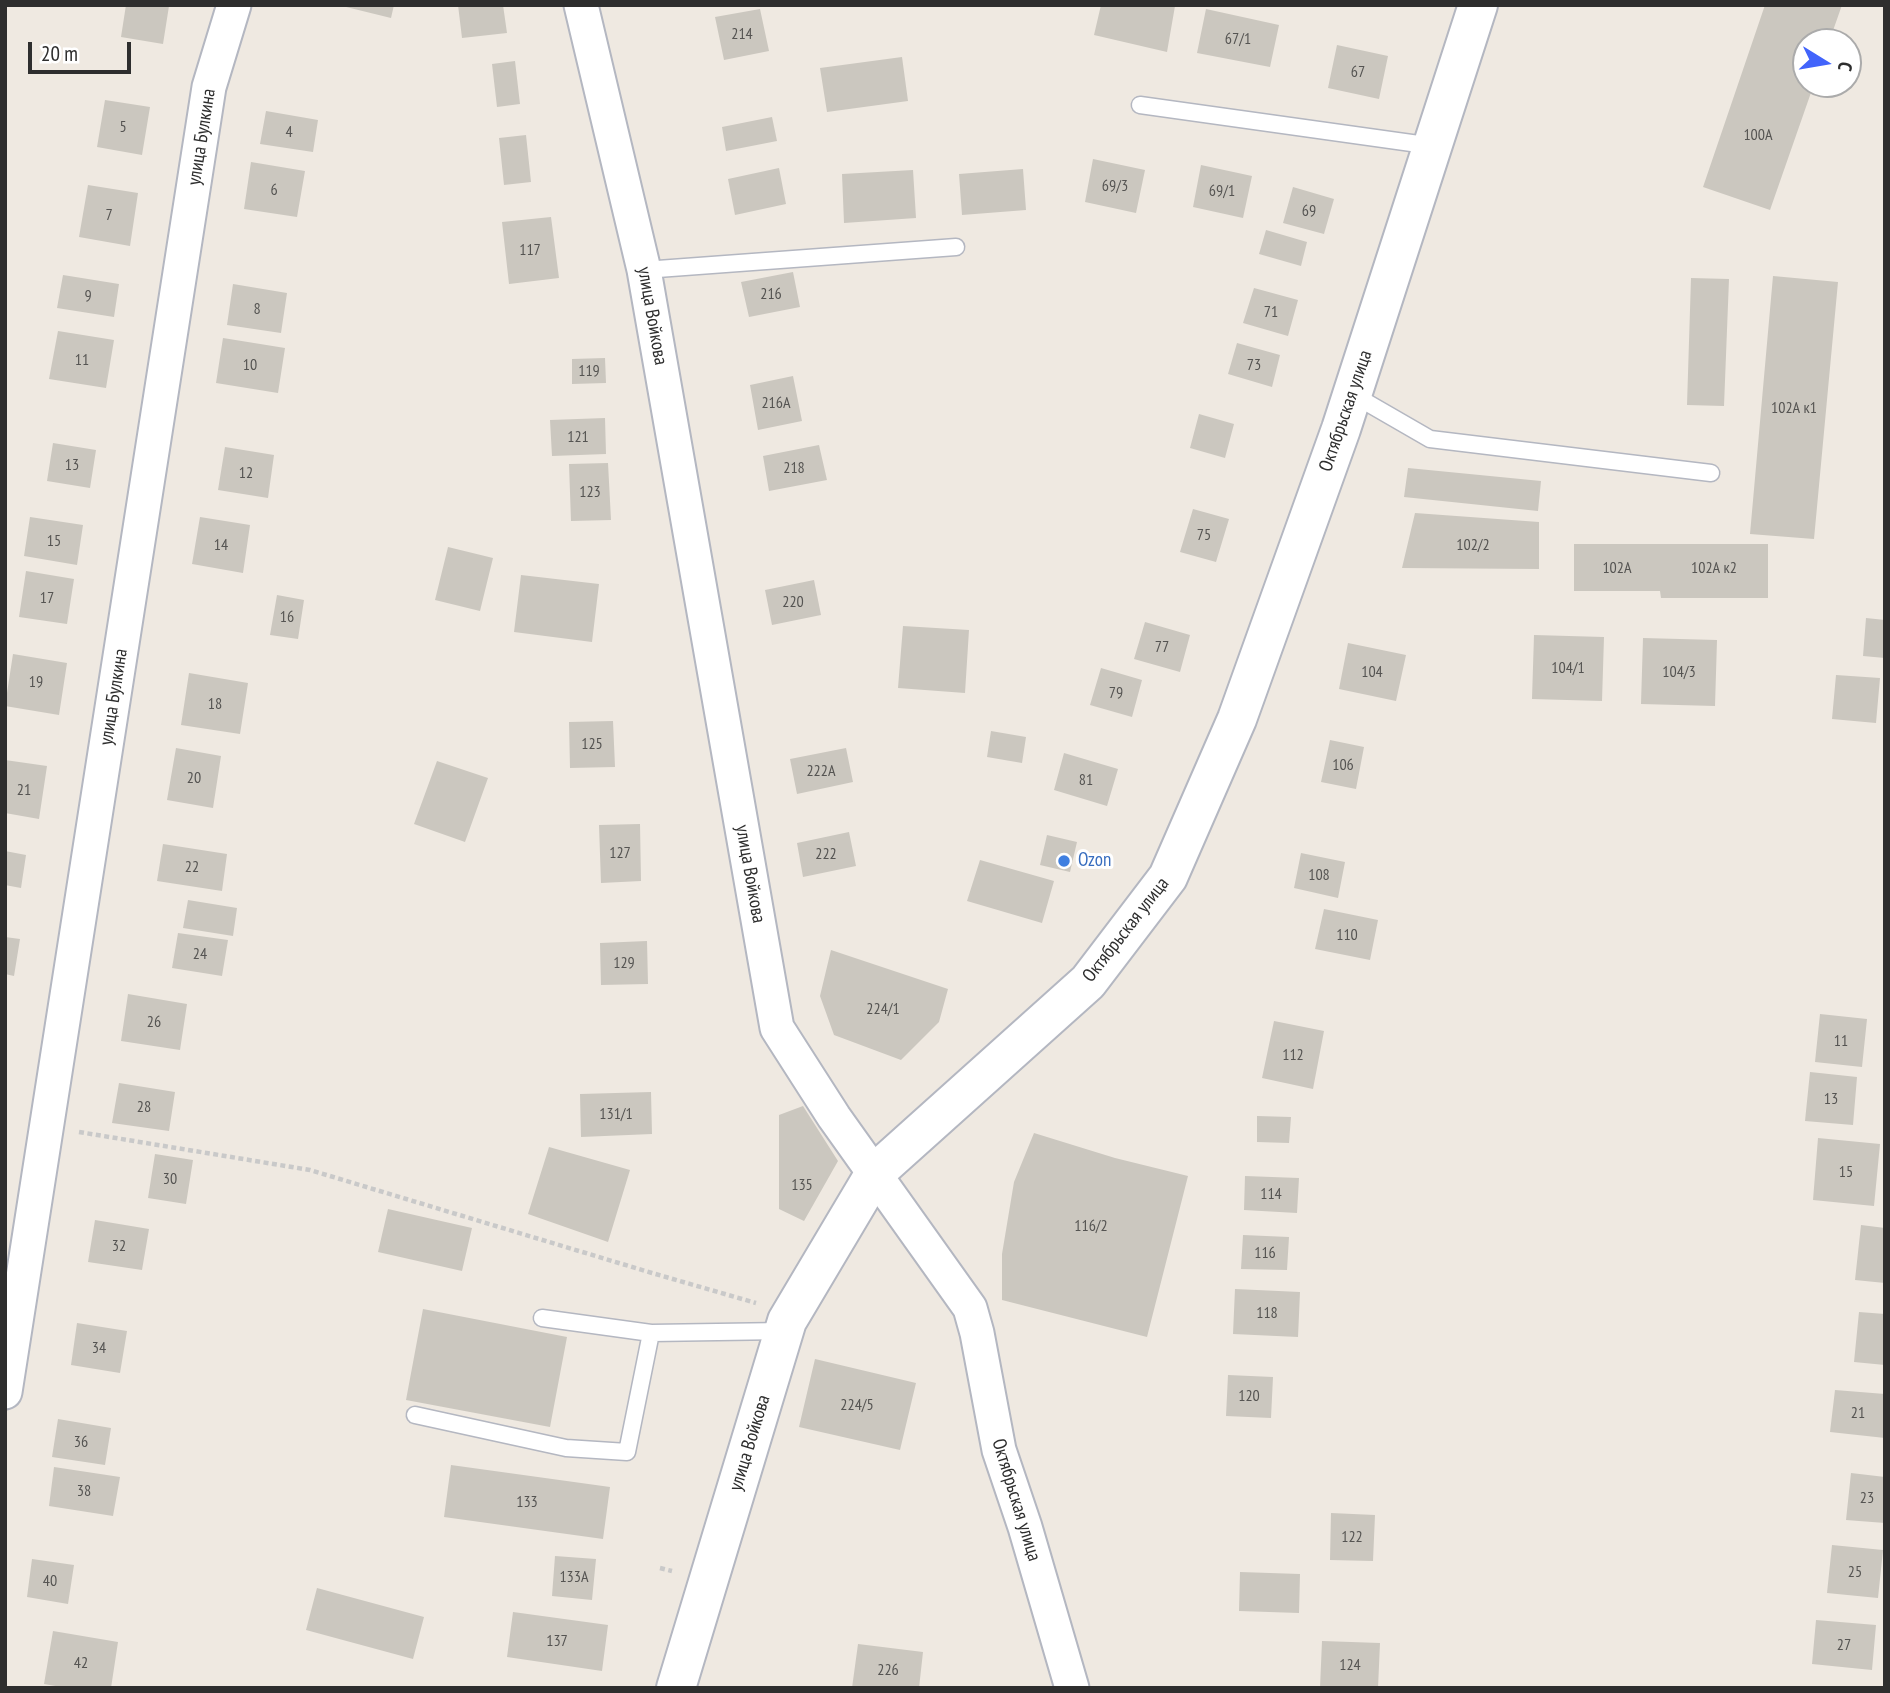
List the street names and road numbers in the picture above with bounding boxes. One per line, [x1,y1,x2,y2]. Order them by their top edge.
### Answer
street label: улица Булкина [183,87,221,187]
street label: улица Войкова [632,265,672,367]
street label: Октябрьская улица [1315,347,1377,475]
street label: улица Булкина [95,647,133,747]
street label: улица Войкова [730,823,770,925]
street label: Октябрьская улица [1078,873,1174,987]
street label: улица Войкова [725,1392,775,1494]
street label: Октябрьская улица [987,1436,1045,1564]

